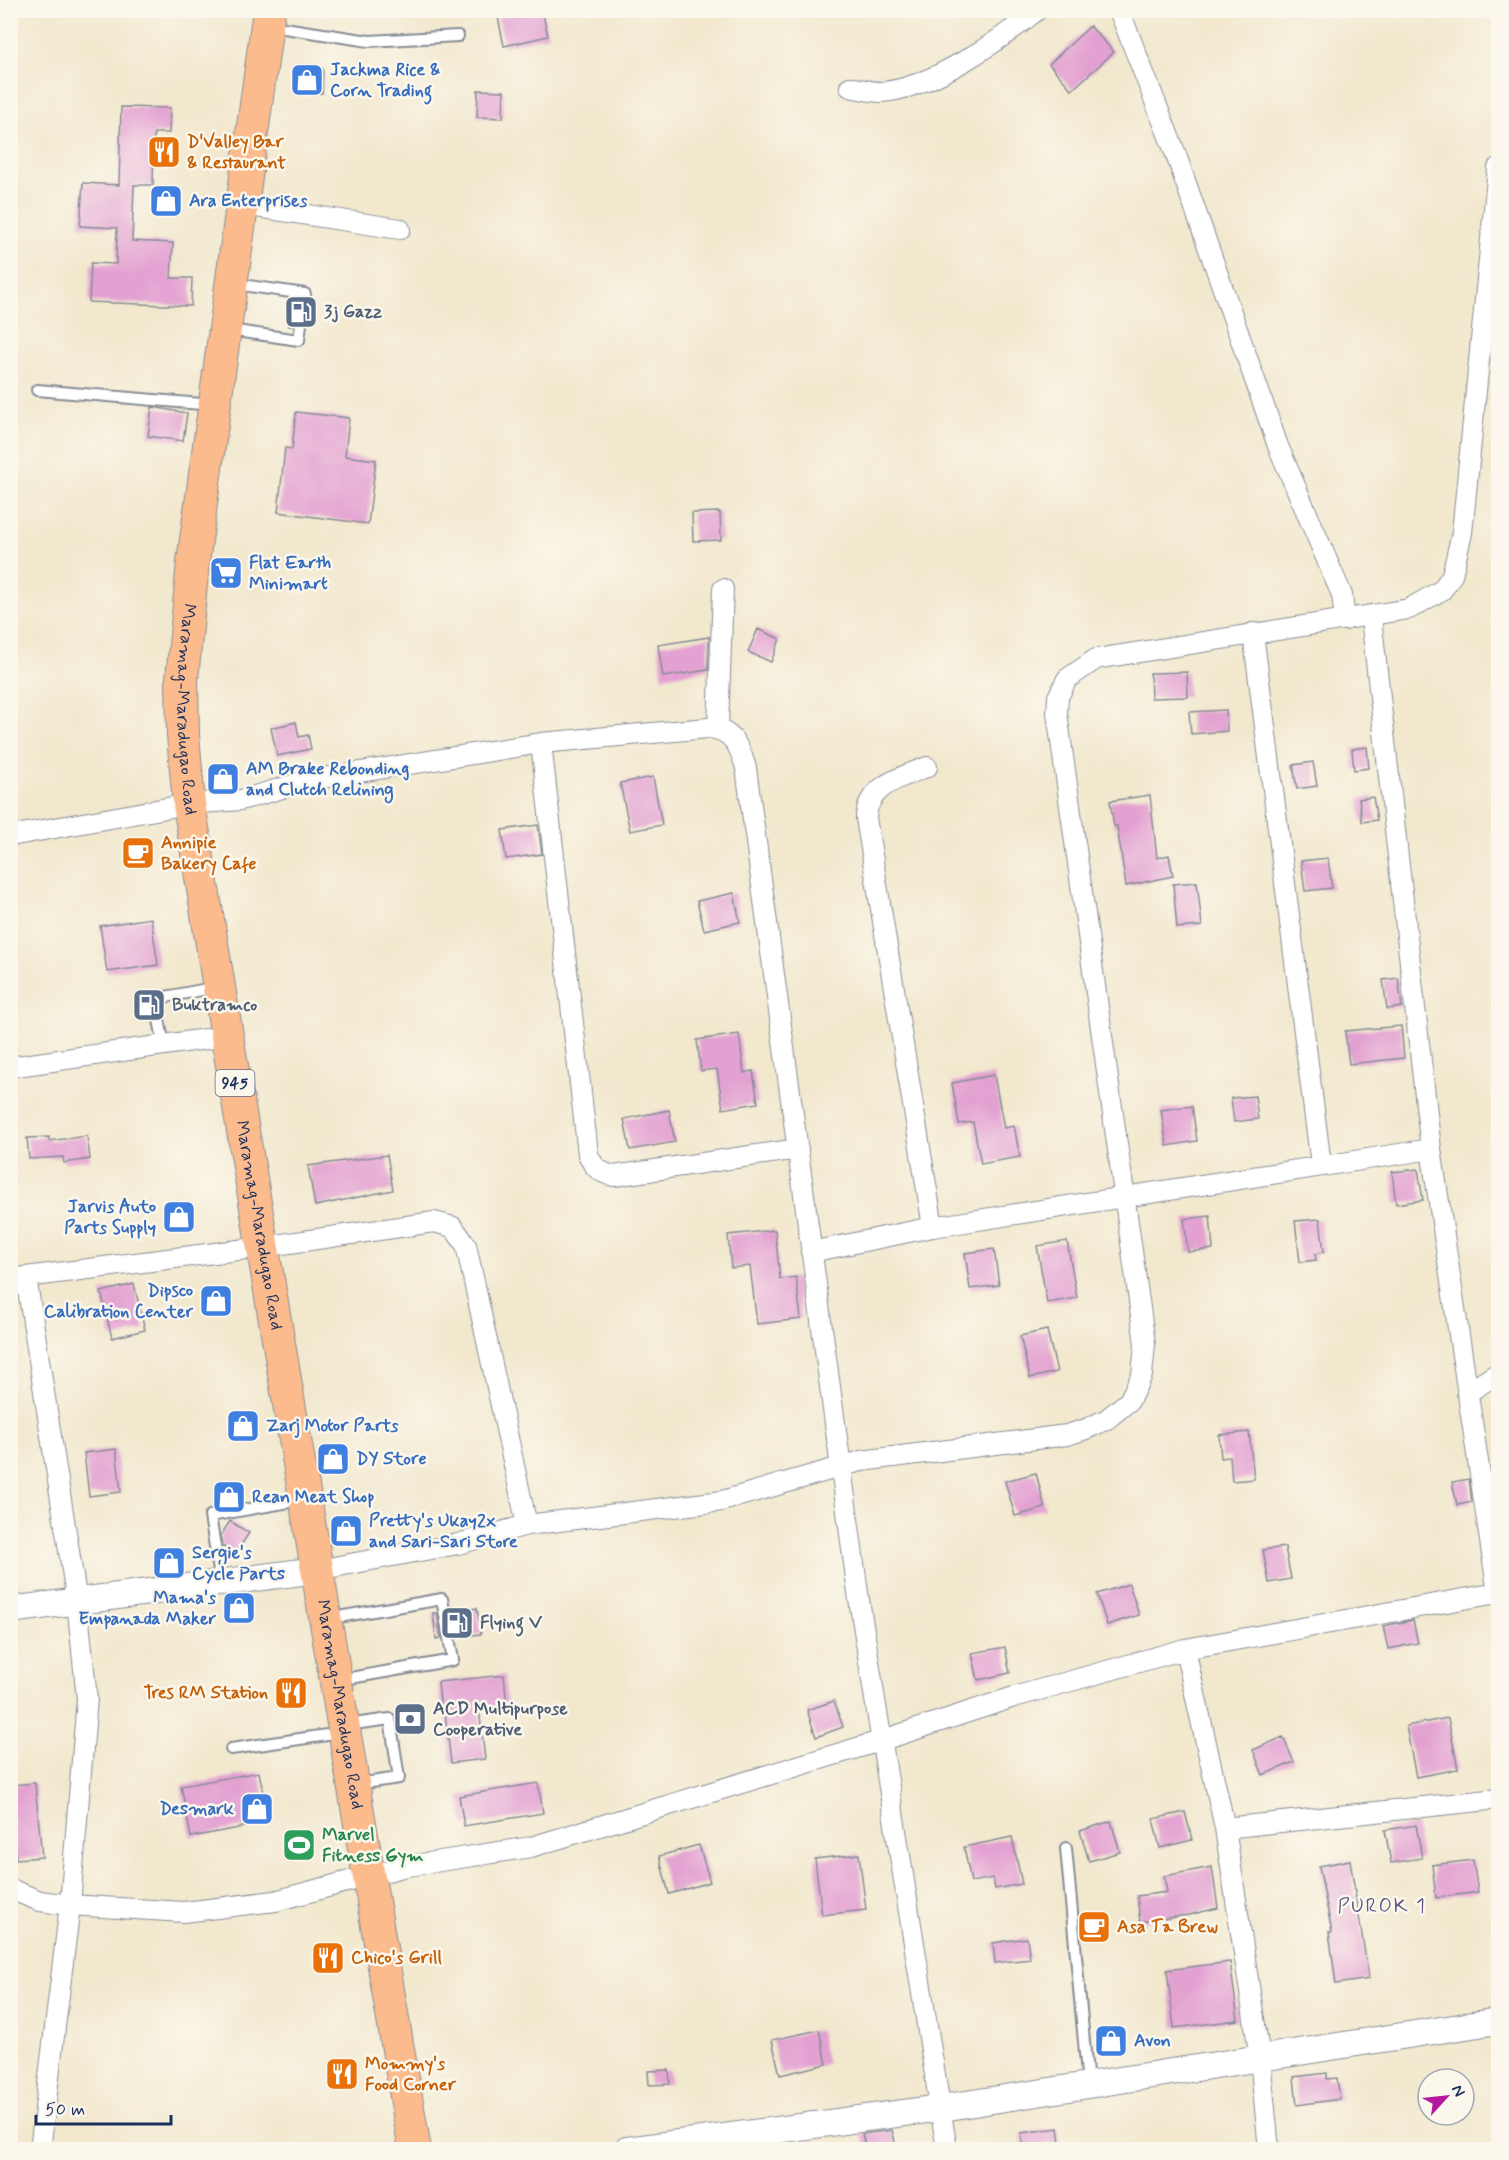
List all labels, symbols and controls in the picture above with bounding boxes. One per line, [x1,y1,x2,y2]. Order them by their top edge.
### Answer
place label: Jackma Rice & Corn Trading [330,58,440,105]
shop icon: Jackma Rice & Corn Trading [289,62,325,98]
place label: D'Valley Bar & Restaurant [187,130,286,175]
restaurant icon: D'Valley Bar & Restaurant [146,134,182,170]
shop icon: Ara Enterprises [148,183,184,219]
place label: Ara Enterprises [189,189,307,213]
fuel station icon: 3j Gazz [283,294,319,330]
place label: 3j Gazz [324,300,382,324]
place label: Flat Earth Minimart [249,551,331,596]
supermarket icon: Flat Earth Minimart [208,555,244,591]
street label: Maramag-Maradugao Road [170,602,203,817]
place label: AM Brake Rebonding and Clutch Relining [246,757,410,804]
shop icon: AM Brake Rebonding and Clutch Relining [205,761,241,797]
place label: Annipie Bakery Cafe [161,831,256,876]
cafe icon: Annipie Bakery Cafe [120,835,156,871]
fuel station icon: Buktramco [131,987,167,1023]
place label: Buktramco [172,993,257,1017]
road number: 945 [216,1070,254,1096]
street label: Maramag-Maradugao Road [229,1119,288,1332]
place label: Jarvis Auto Parts Supply [64,1195,156,1240]
shop icon: Jarvis Auto Parts Supply [161,1199,197,1235]
place label: Dipsco Calibration Center [44,1279,194,1324]
shop icon: Dipsco Calibration Center [198,1283,234,1319]
shop icon: Zarj Motor Parts [225,1408,261,1444]
place label: Zarj Motor Parts [266,1414,398,1438]
shop icon: DY Store [315,1441,351,1477]
place label: DY Store [356,1447,427,1471]
shop icon: Rean Meat Shop [211,1479,247,1515]
place label: Rean Meat Shop [252,1485,374,1509]
place label: Pretty's Ukay2x and Sari-Sari Store [369,1509,518,1554]
shop icon: Pretty's Ukay2x and Sari-Sari Store [328,1513,364,1549]
place label: Sergie's Cycle Parts [192,1541,285,1586]
shop icon: Sergie's Cycle Parts [151,1545,187,1581]
place label: Mama's Empanada Maker [79,1586,216,1631]
shop icon: Mama's Empanada Maker [221,1590,257,1626]
street label: Maramag-Maradugao Road [310,1598,369,1811]
fuel station icon: Flying V [439,1605,475,1641]
place label: Flying V [480,1611,543,1637]
restaurant icon: Tres RM Station [273,1675,309,1711]
place label: Tres RM Station [143,1681,268,1705]
place label: ACD Multipurpose Cooperative [433,1697,568,1742]
bank icon: ACD Multipurpose Cooperative [392,1701,428,1737]
shop icon: Desmark [239,1791,275,1827]
place label: Desmark [160,1797,235,1821]
place label: Marvel Fitness Gym [322,1823,423,1868]
sports icon: Marvel Fitness Gym [281,1827,317,1863]
district label: PUROK 1 [1337,1893,1427,1920]
cafe icon: Asa Ta Brew [1076,1909,1112,1945]
place label: Asa Ta Brew [1117,1915,1218,1939]
restaurant icon: Chico's Grill [310,1940,346,1976]
place label: Chico's Grill [351,1946,442,1970]
shop icon: Avon [1093,2023,1129,2059]
place label: Avon [1134,2029,1171,2053]
place label: Mommy's Food Corner [365,2052,457,2097]
restaurant icon: Mommy's Food Corner [324,2056,360,2092]
north arrow [1416,2067,1476,2127]
text: N [1446,2081,1470,2100]
scale bar [36,2088,171,2126]
text: 50 m [45,2098,85,2122]

